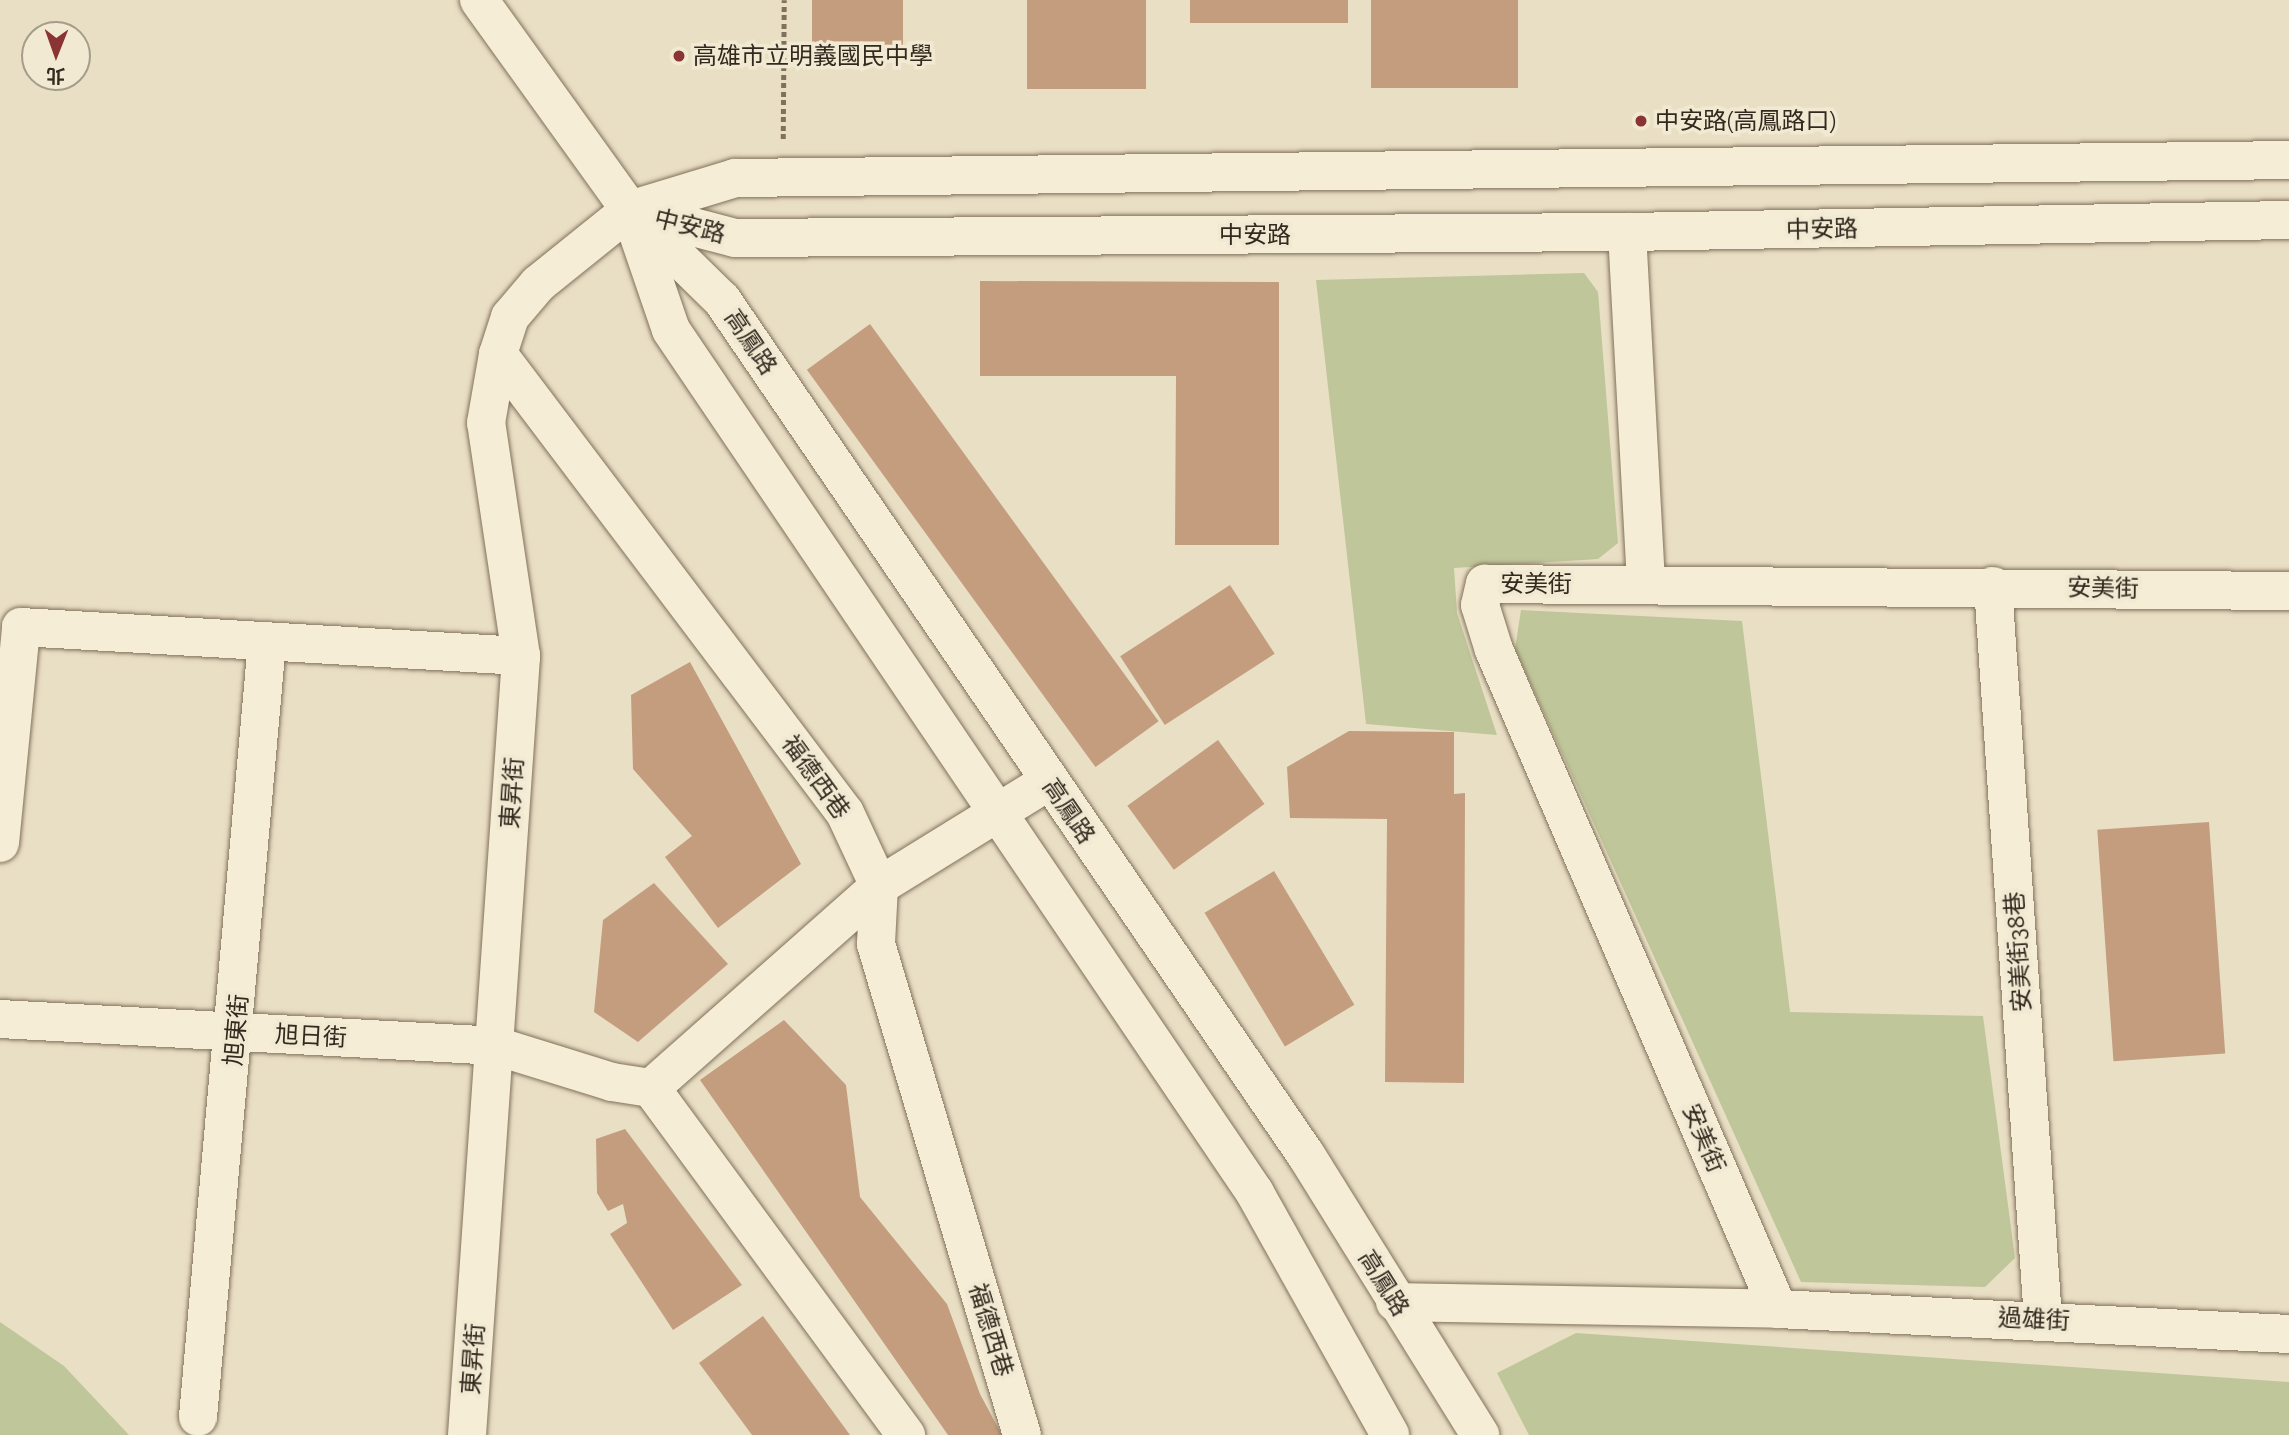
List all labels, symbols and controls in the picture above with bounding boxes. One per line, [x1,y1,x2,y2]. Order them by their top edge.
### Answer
north arrow [21,21,91,91]
place label: 高雄市立明義國民中學 [693,42,933,70]
marker: 高雄市立明義國民中學 [671,48,687,64]
text: 北 [46,64,65,87]
place label: 中安路(高鳳路口) [1655,107,1836,135]
marker: 中安路(高鳳路口) [1633,113,1649,129]
street label: 中安路 [652,203,728,249]
street label: 中安路 [1786,214,1858,244]
street label: 中安路 [1219,221,1291,249]
street label: 高鳳路 [719,304,783,380]
street label: 安美街 [1500,570,1572,598]
street label: 安美街 [2067,573,2139,603]
street label: 福德西巷 [776,730,856,824]
street label: 東昇街 [495,756,529,830]
street label: 高鳳路 [1037,773,1101,849]
street label: 安美街38巷 [1999,891,2037,1013]
street label: 旭東街 [219,993,253,1067]
street label: 旭日街 [274,1020,348,1052]
street label: 安美街 [1677,1099,1731,1177]
street label: 高鳳路 [1353,1245,1415,1321]
street label: 福德西巷 [963,1280,1019,1380]
street label: 過雄街 [1997,1303,2071,1335]
street label: 東昇街 [456,1322,490,1396]

